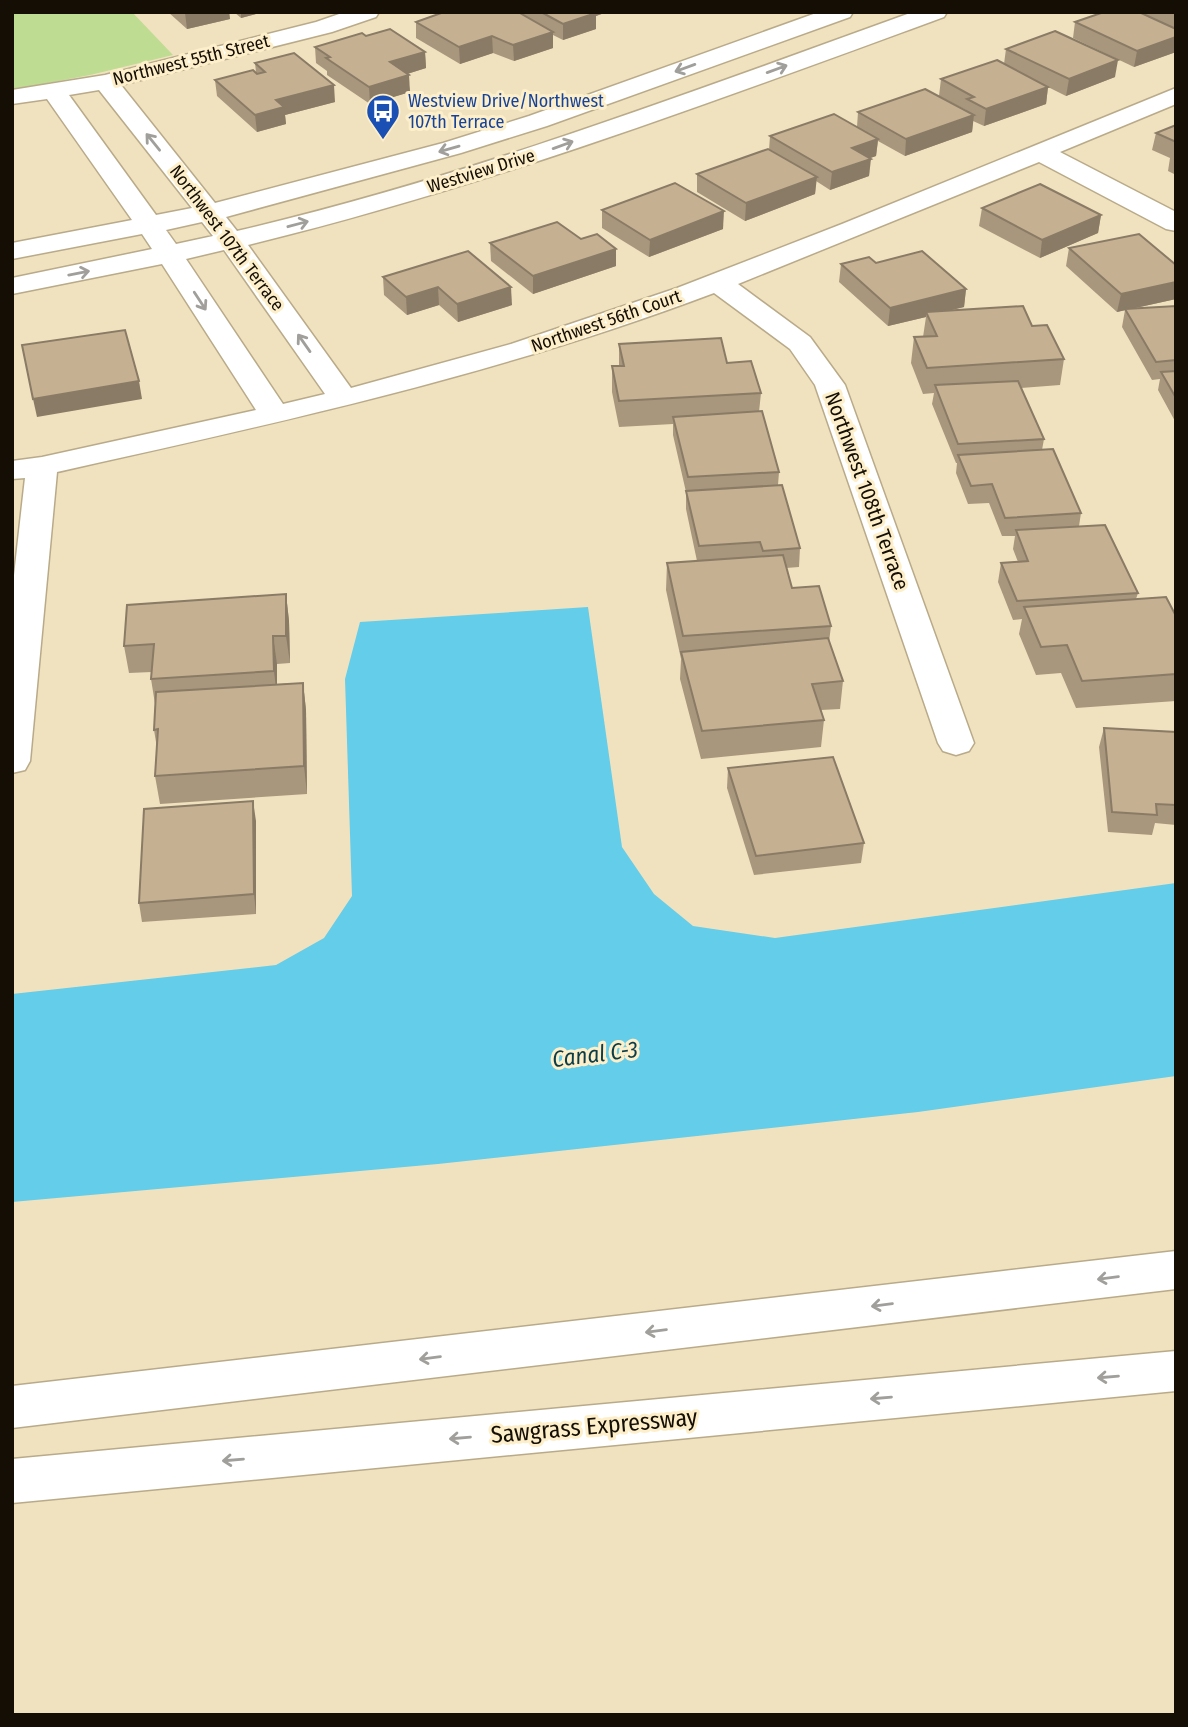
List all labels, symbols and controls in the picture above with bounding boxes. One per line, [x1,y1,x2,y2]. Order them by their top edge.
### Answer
street label: Northwest 55th Street [110,30,272,90]
one-way arrow [766,62,788,74]
one-way arrow [675,63,697,76]
place label: Westview Drive/Northwest 107th Terrace [408,90,604,133]
bus stop icon: Westview Drive/Northwest 107th Terrace [364,92,402,141]
one-way arrow [145,133,161,151]
one-way arrow [552,138,574,151]
one-way arrow [438,143,460,156]
street label: Westview Drive [425,144,538,198]
street label: Northwest 107th Terrace [165,161,289,315]
one-way arrow [287,217,309,230]
one-way arrow [67,265,90,279]
street label: Northwest 56th Court [528,285,684,357]
one-way arrow [194,291,208,311]
one-way arrow [297,334,311,353]
street label: Northwest 108th Terrace [819,389,915,593]
water label: Canal C-3 [551,1035,639,1073]
one-way arrow [1097,1271,1120,1284]
one-way arrow [871,1298,894,1311]
one-way arrow [645,1325,668,1338]
one-way arrow [419,1352,442,1365]
one-way arrow [1097,1371,1120,1384]
one-way arrow [871,1392,893,1405]
street label: Sawgrass Expressway [489,1403,699,1449]
one-way arrow [449,1432,471,1445]
one-way arrow [222,1454,245,1467]

